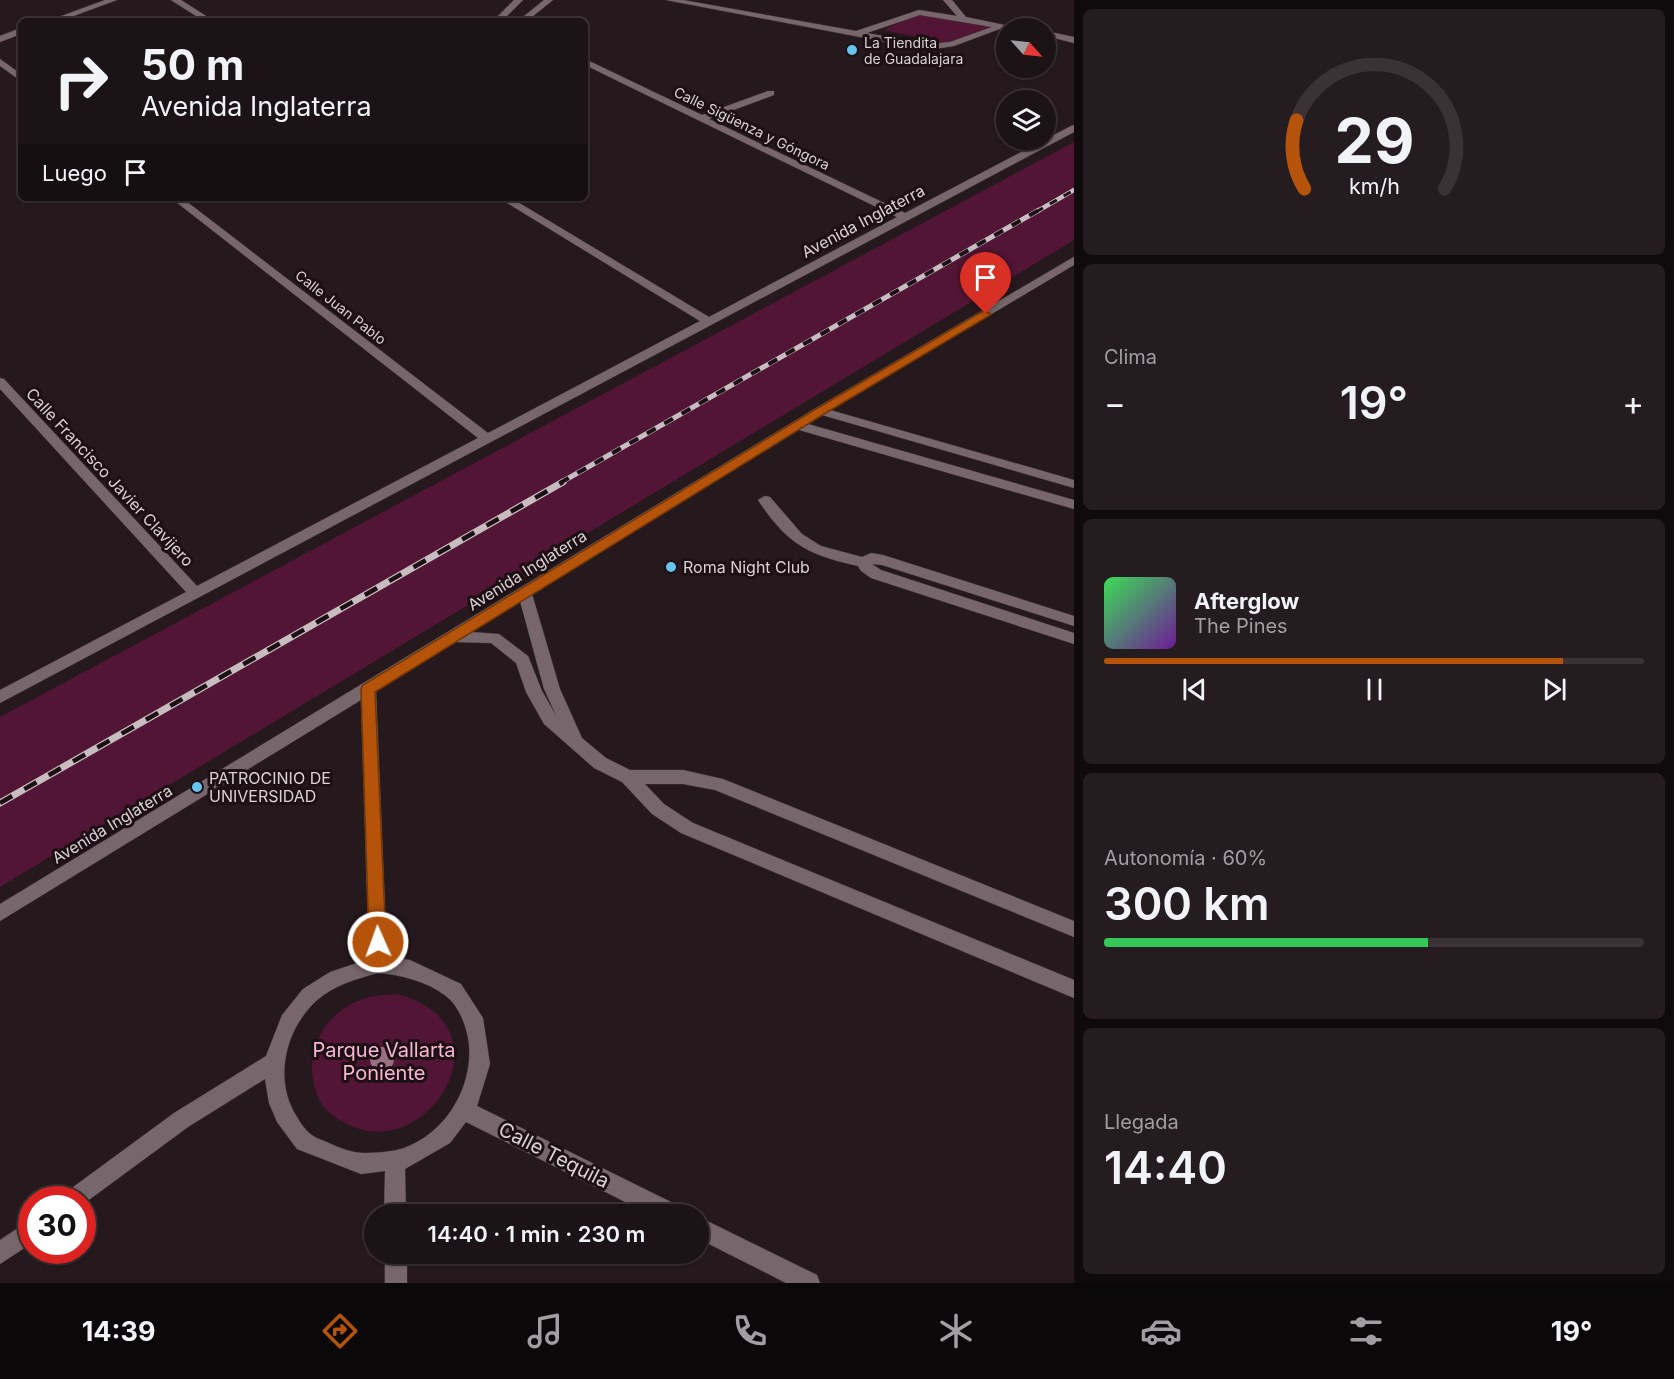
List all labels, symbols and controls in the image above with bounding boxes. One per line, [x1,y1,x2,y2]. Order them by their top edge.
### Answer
north arrow [996,18,1056,78]
map controls [996,18,1056,150]
place label: La Tiendita de Guadalajara [864,34,963,67]
text: 50 m [141,39,244,90]
icon: right [42,42,120,120]
marker: La Tiendita de Guadalajara [845,43,859,57]
street label: Calle Sigüenza y Góngora [671,83,833,173]
text: Avenida Inglaterra [141,90,372,123]
button: layers [996,90,1056,150]
text: 29 [1334,103,1414,178]
icon: arrive [119,156,152,189]
text: Luego [42,160,107,186]
text: km/h [1349,173,1399,199]
street label: Avenida Inglaterra [798,180,928,262]
pin [960,252,1011,314]
icon: arrive [969,261,1002,294]
street label: Calle Juan Pablo [292,266,390,348]
text: Clima [1104,345,1157,369]
text: 19° [1340,375,1408,430]
text: − [1104,383,1126,423]
text: + [1622,383,1644,423]
street label: Calle Francisco Javier Clavijero [22,384,198,570]
street label: Avenida Inglaterra [464,525,590,615]
place label: Roma Night Club [683,557,810,577]
marker: Roma Night Club [664,560,678,574]
text: Afterglow [1194,588,1299,614]
text: The Pines [1194,614,1288,638]
icon: previous [1178,673,1211,706]
icon: pause [1358,673,1391,706]
icon: next [1538,673,1571,706]
place label: PATROCINIO DE UNIVERSIDAD [209,768,331,806]
street label: Avenida Inglaterra [48,780,176,868]
marker: PATROCINIO DE UNIVERSIDAD [190,780,204,794]
text: Autonomía · 60% [1104,846,1267,870]
text: 300 km [1104,876,1269,931]
position arrow [346,910,410,974]
park label: Parque Vallarta Poniente [312,1038,456,1085]
text: Llegada [1104,1110,1179,1134]
street label: Calle Tequila [495,1117,613,1193]
text: 14:40 [1104,1140,1227,1195]
speed limit sign: 30 [18,1186,96,1264]
text: 14:40 · 1 min · 230 m [428,1221,645,1247]
icon: directions [319,1310,361,1352]
icon: music [524,1310,566,1352]
icon: phone [729,1310,771,1352]
icon: climate [935,1310,977,1352]
icon: car [1140,1310,1182,1352]
icon: filters [1345,1310,1387,1352]
text: 14:39 [82,1315,156,1348]
text: 19° [1551,1315,1592,1348]

